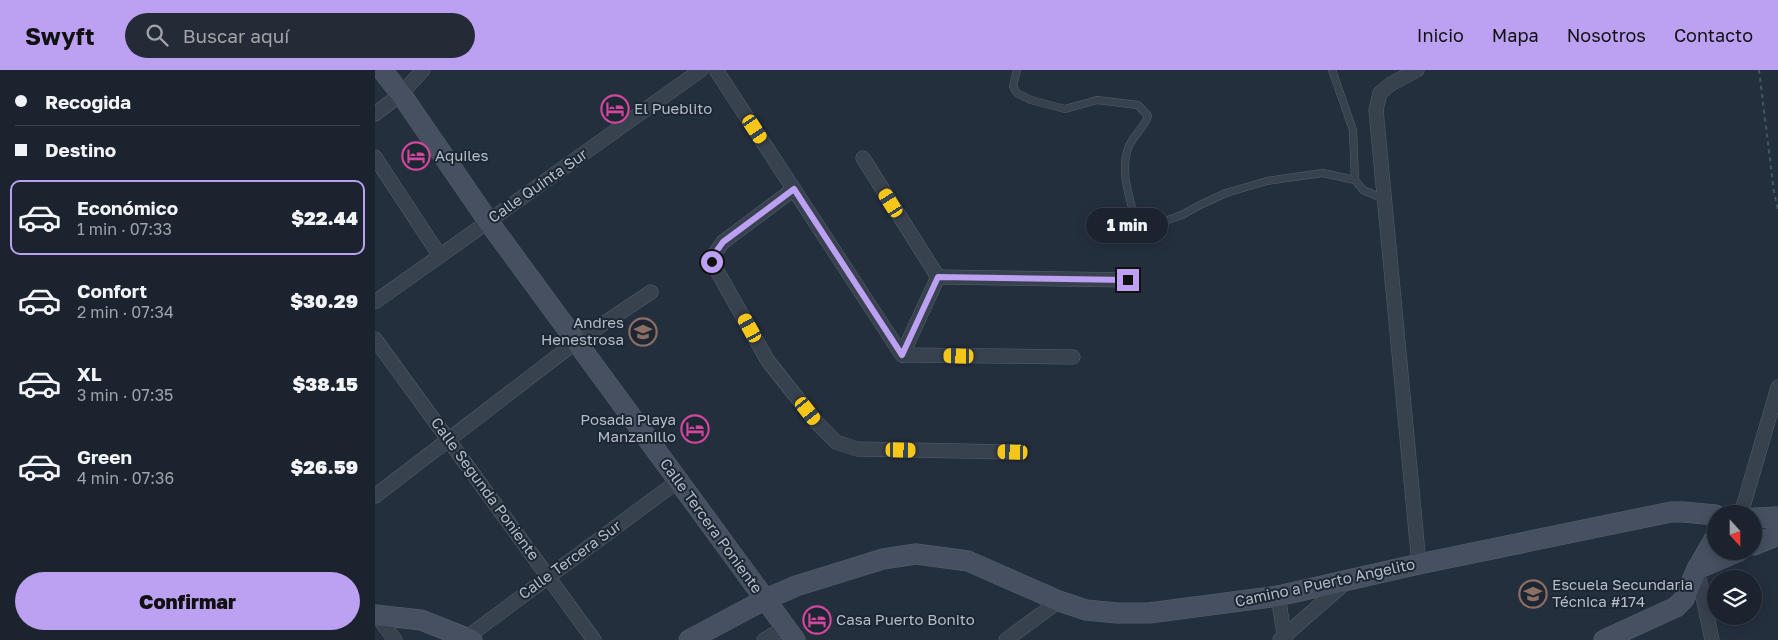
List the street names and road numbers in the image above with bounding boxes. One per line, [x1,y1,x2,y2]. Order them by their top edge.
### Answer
street label: Calle Quinta Sur [485,144,590,226]
street label: Calle Segunda Poniente [428,413,544,564]
street label: Calle Tercera Poniente [657,455,767,597]
street label: Calle Tercera Sur [515,516,624,602]
street label: Camino a Puerto Angelito [1233,554,1417,610]

